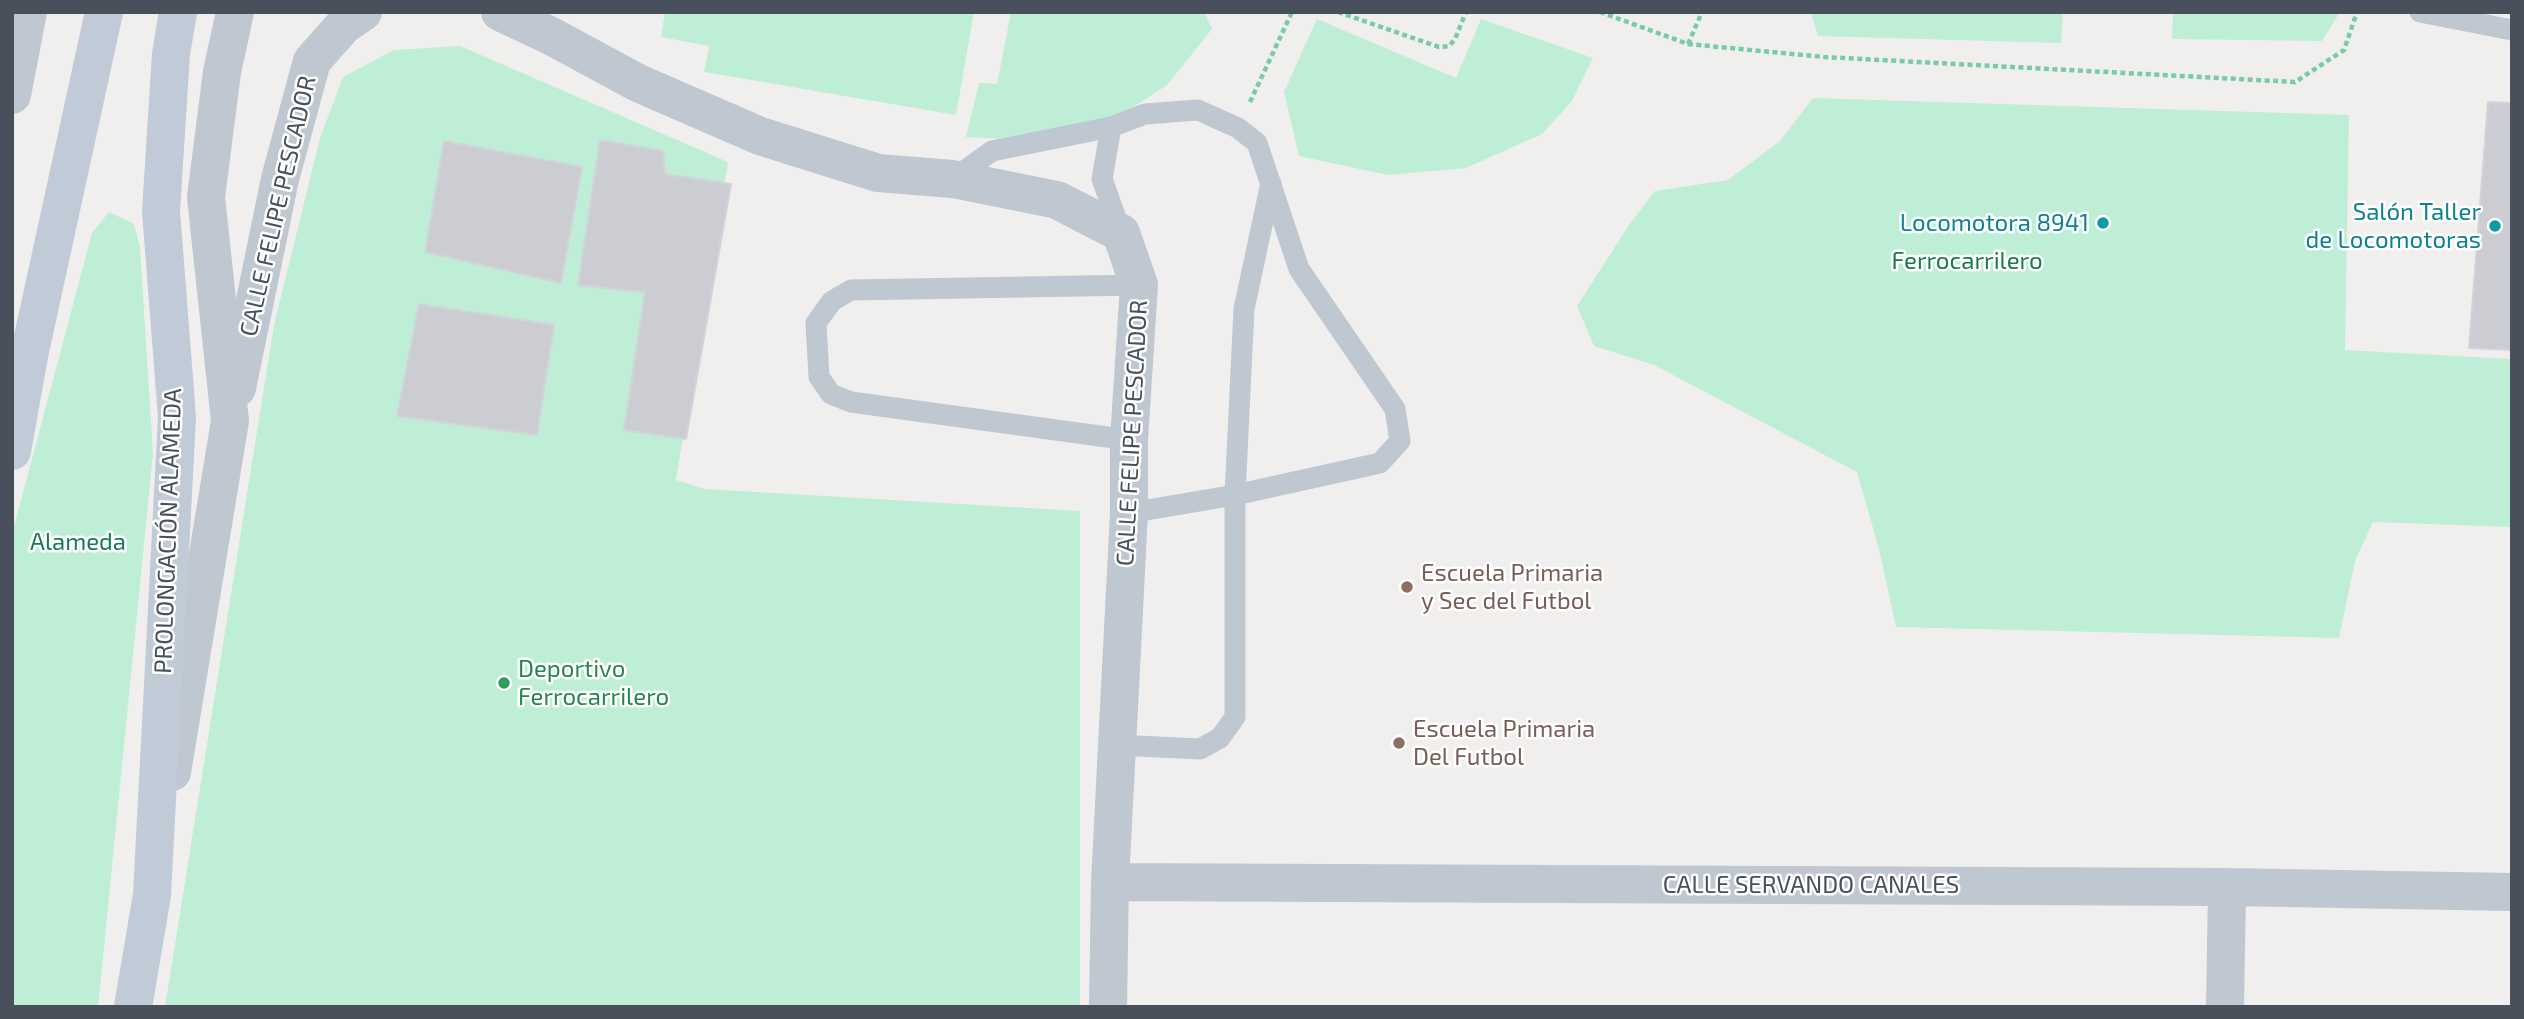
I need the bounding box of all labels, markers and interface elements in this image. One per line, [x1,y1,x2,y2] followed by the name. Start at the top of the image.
[234,73,322,339] street label: CALLE FELIPE PESCADOR
[2306,198,2481,254] place label: Salón Taller de Locomotoras
[1900,209,2089,237] place label: Locomotora 8941
[2095,215,2111,231] marker: Locomotora 8941
[2487,218,2503,234] marker: Salón Taller de Locomotoras
[1891,247,2043,275] park label: Ferrocarrilero
[1111,299,1153,567] street label: CALLE FELIPE PESCADOR
[149,388,187,674] street label: PROLONGACIÓN ALAMEDA
[30,528,126,556] park label: Alameda
[1421,559,1603,615] place label: Escuela Primaria y Sec del Futbol
[1399,579,1415,595] marker: Escuela Primaria y Sec del Futbol
[518,655,669,711] place label: Deportivo Ferrocarrilero
[496,675,512,691] marker: Deportivo Ferrocarrilero
[1413,715,1595,771] place label: Escuela Primaria Del Futbol
[1391,735,1407,751] marker: Escuela Primaria Del Futbol
[1663,871,1959,899] street label: CALLE SERVANDO CANALES

